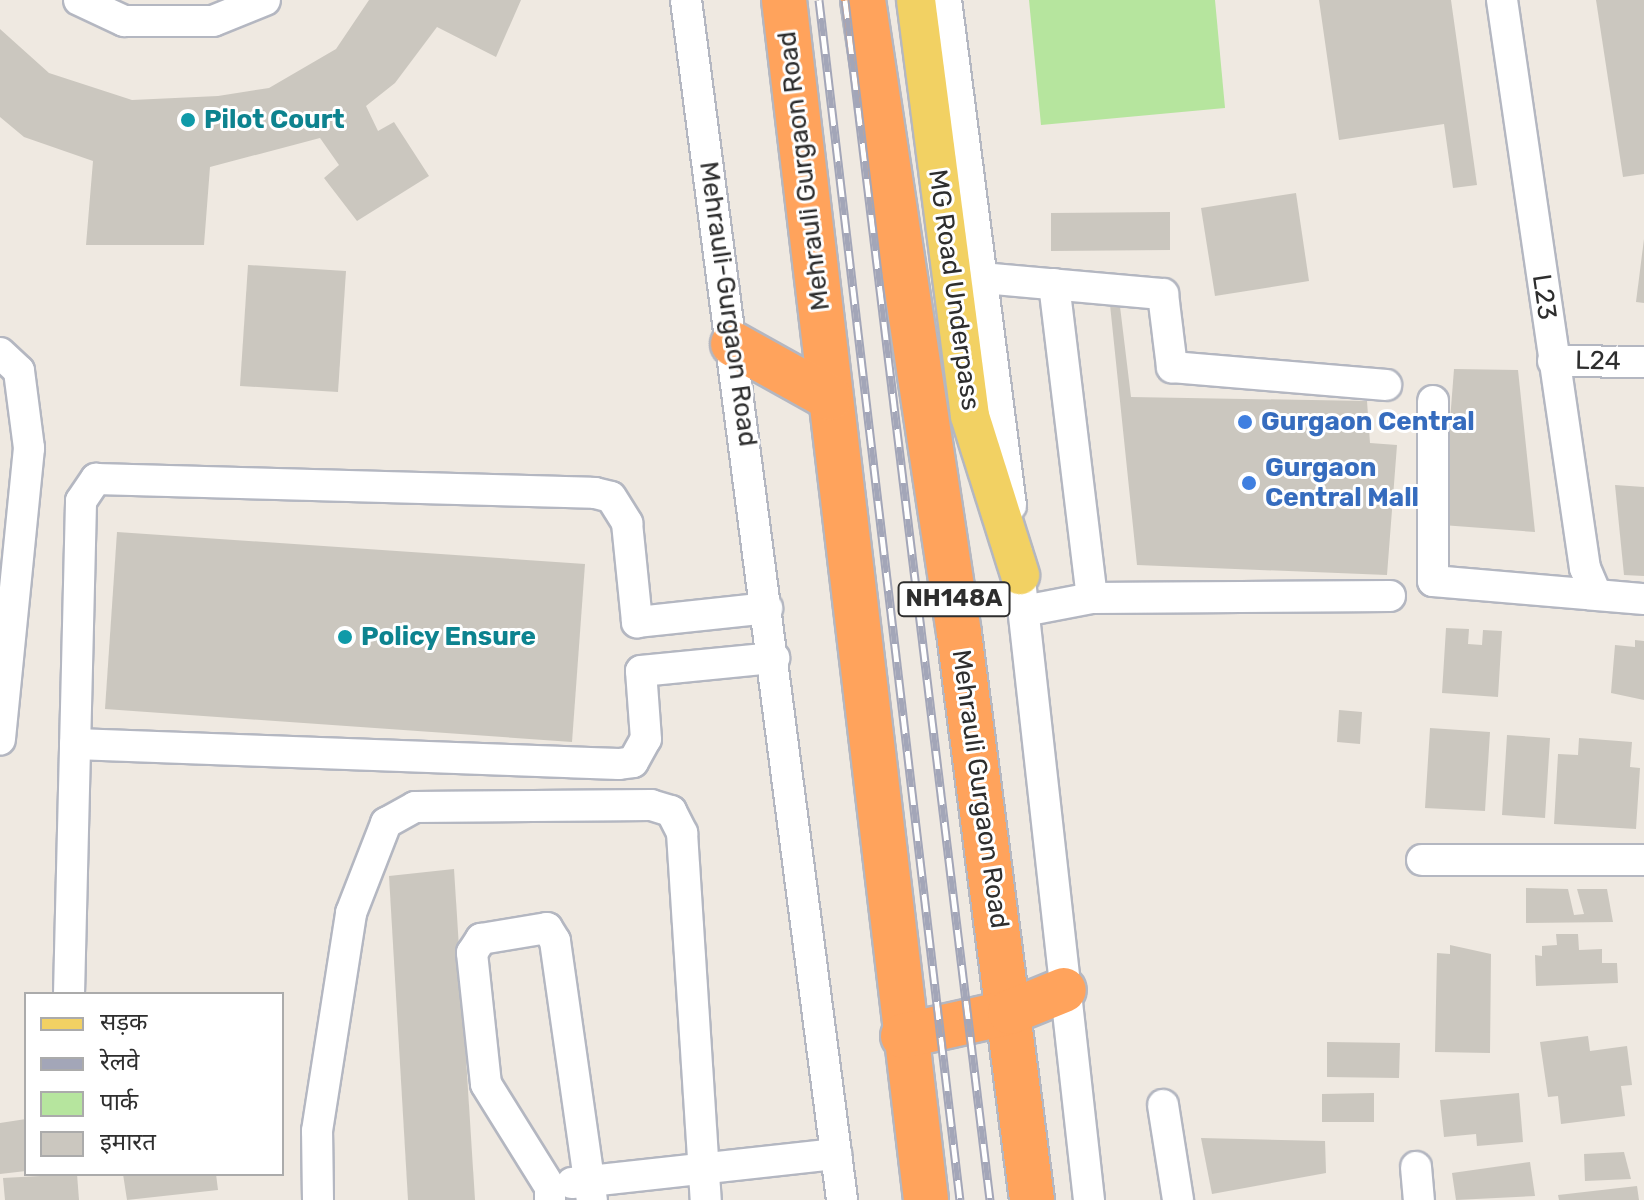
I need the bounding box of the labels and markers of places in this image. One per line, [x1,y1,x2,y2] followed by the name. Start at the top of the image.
[204,104,345,136] place label: Pilot Court
[179,111,197,129] marker: Pilot Court
[1261,406,1475,438] place label: Gurgaon Central
[1236,413,1254,431] marker: Gurgaon Central
[1265,452,1419,514] place label: Gurgaon Central Mall
[1240,474,1258,492] marker: Gurgaon Central Mall
[361,621,537,653] place label: Policy Ensure
[336,628,354,646] marker: Policy Ensure

